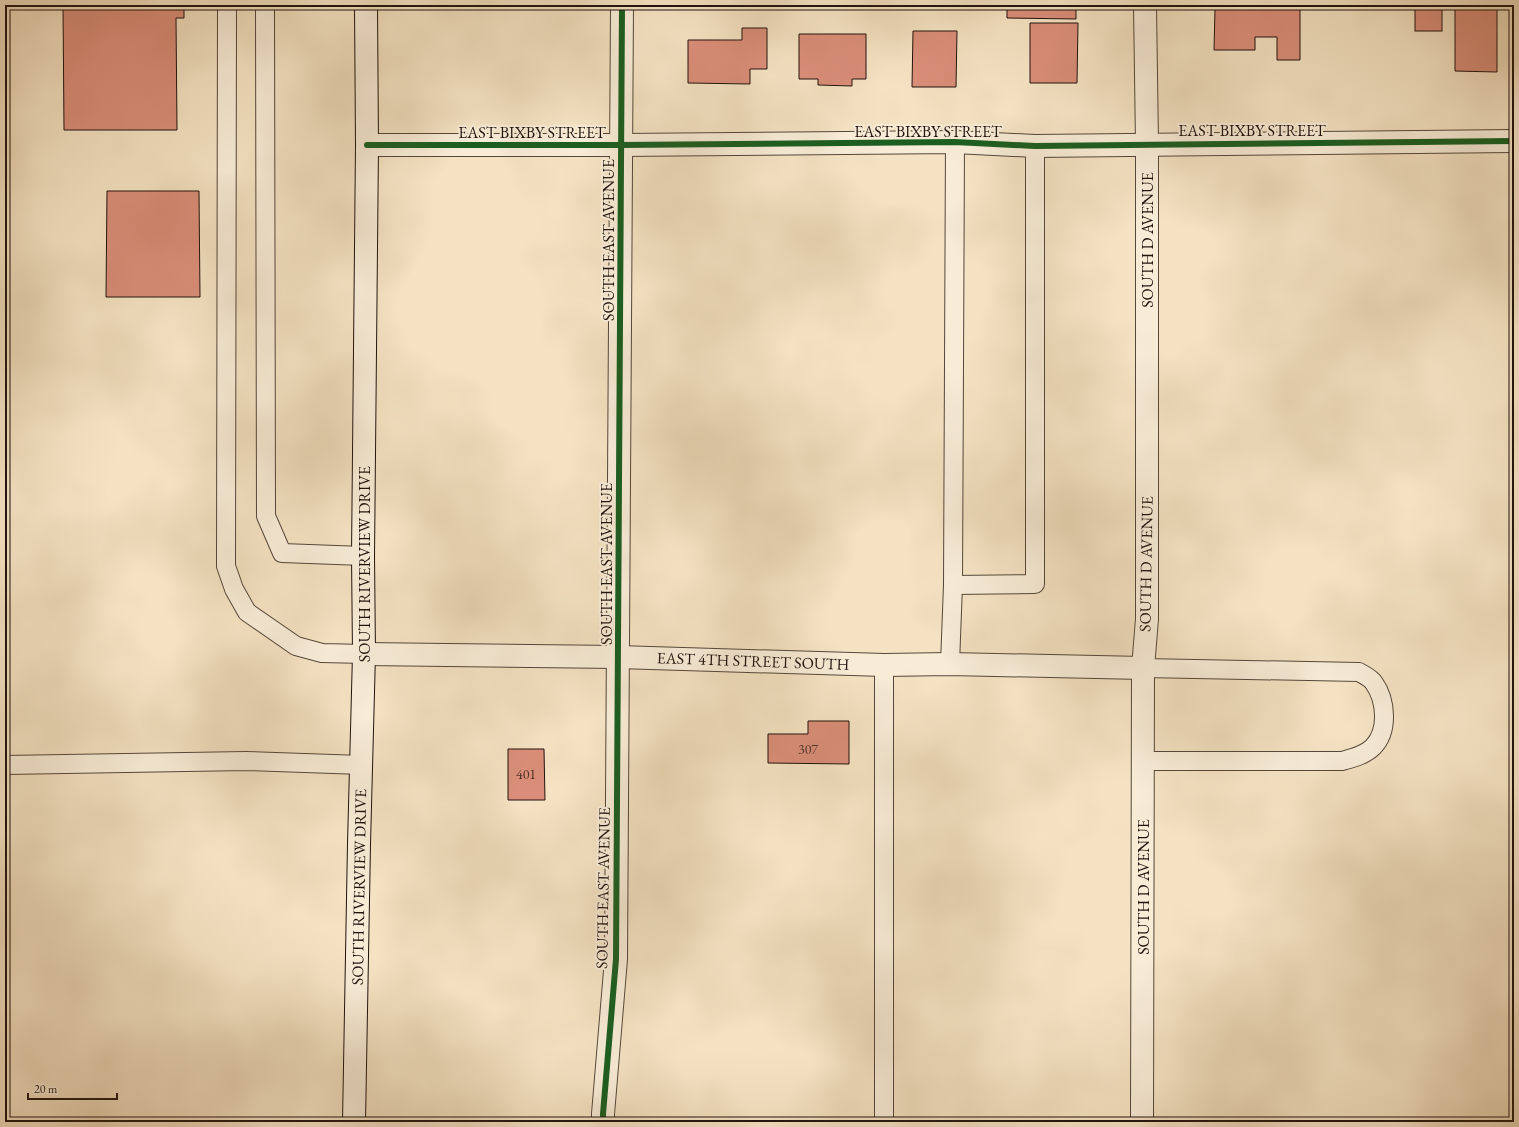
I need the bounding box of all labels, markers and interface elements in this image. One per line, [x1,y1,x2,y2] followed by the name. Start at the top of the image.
[1178,120,1326,141] street label: EAST BIXBY STREET
[854,121,1002,142] street label: EAST BIXBY STREET
[458,122,606,143] street label: EAST BIXBY STREET
[598,159,619,321] street label: SOUTH EAST AVENUE
[1137,172,1158,308] street label: SOUTH D AVENUE
[354,466,375,662] street label: SOUTH RIVERVIEW DRIVE
[596,483,617,645] street label: SOUTH EAST AVENUE
[1134,496,1158,632] street label: SOUTH D AVENUE
[656,647,850,675] street label: EAST 4TH STREET SOUTH
[798,740,818,758] house number: 307
[516,765,536,783] house number: 401
[347,789,371,985] street label: SOUTH RIVERVIEW DRIVE
[591,807,615,969] street label: SOUTH EAST AVENUE
[1133,819,1154,955] street label: SOUTH D AVENUE
[28,1075,117,1101] scale bar
[34,1081,58,1097] text: 20 m

